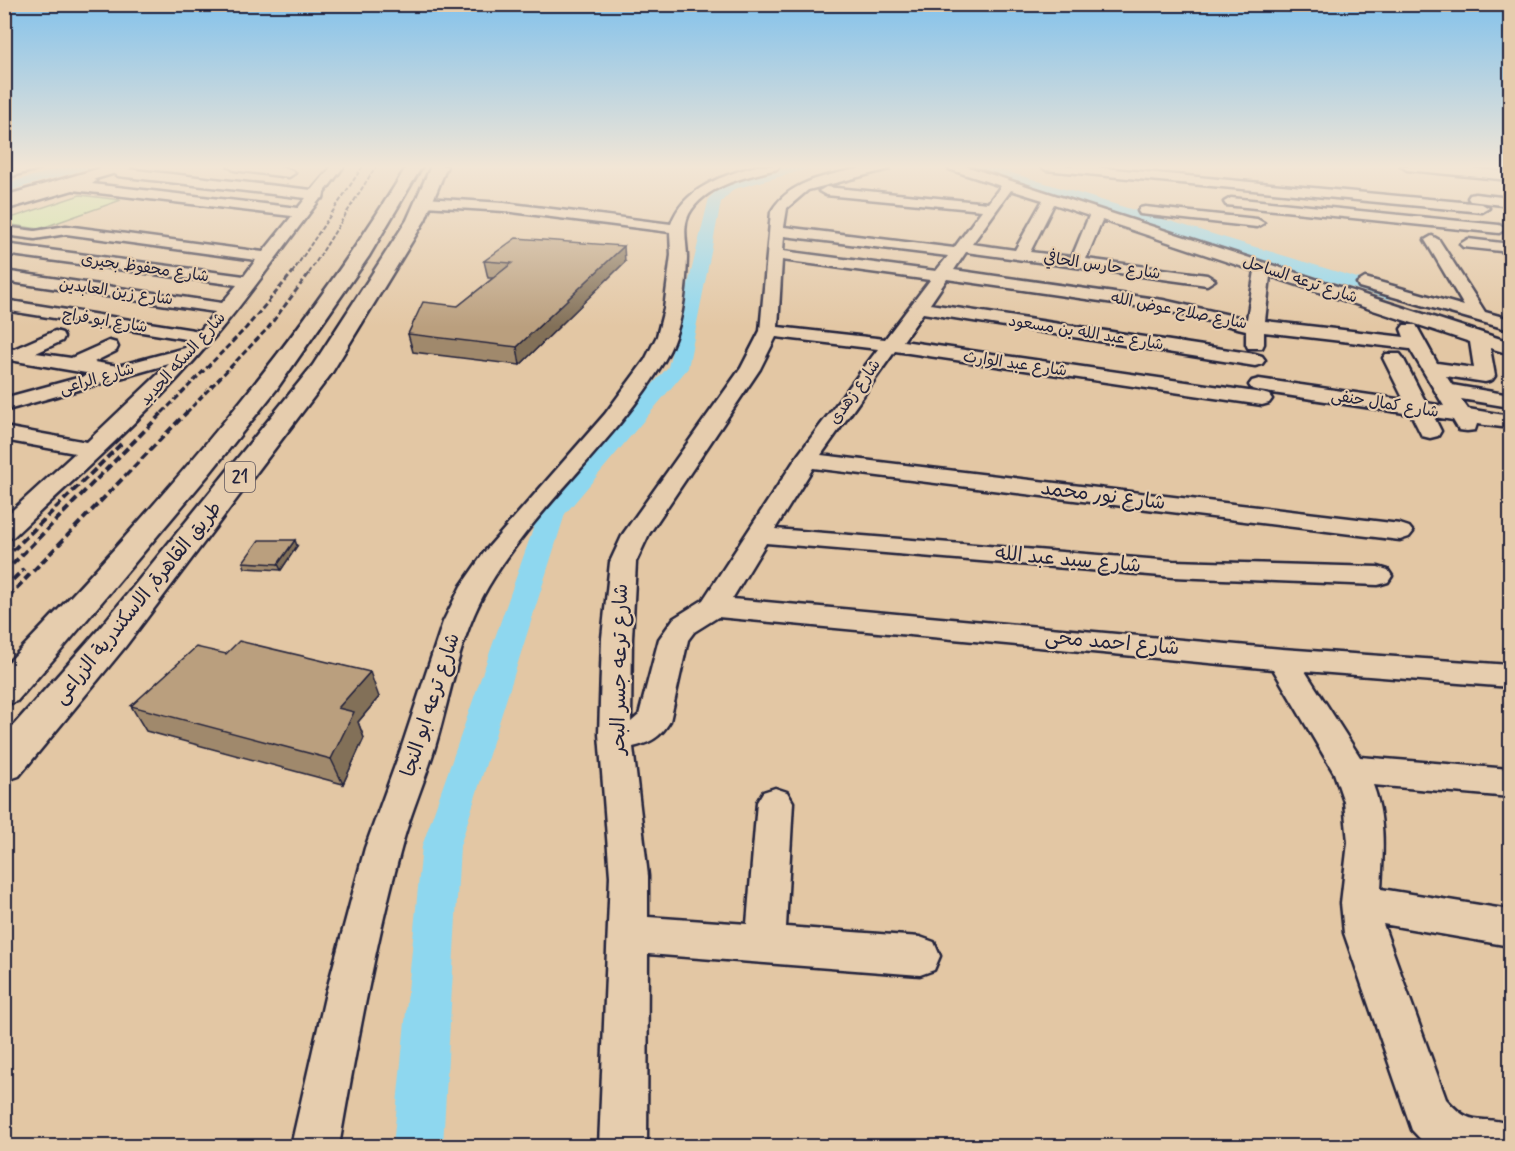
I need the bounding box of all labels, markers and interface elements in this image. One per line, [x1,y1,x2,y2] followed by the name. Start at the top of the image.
[1042,247,1162,285] street label: شارع حارس الحافي
[80,249,210,287] street label: شارع محفوظ بحيرى
[1240,252,1360,308] street label: شارع ترعه الساحل
[58,274,174,310] street label: شارع زين العابدين
[1109,287,1249,335] street label: شارع صلاح عوض الله
[61,304,149,338] street label: شارع ابو فراج
[135,308,231,410] street label: شارع السكه الحديد
[1007,310,1165,356] street label: شارع عبد الله بن مسعود
[962,346,1068,382] street label: شارع عبد الوارث
[824,355,886,429] street label: شارع زهدى
[57,358,137,400] street label: شارع الراعى
[1330,385,1440,423] street label: شارع كمال حنفى
[225,462,255,492] road number: 21
[1039,475,1167,517] street label: شارع نور محمد
[48,496,228,710] street label: طريق القاهرة, الاسكندرية الزراعى
[994,540,1142,580] street label: شارع سيد عبد الله
[605,583,635,757] street label: شارع ترعه جسر البحر
[1044,624,1180,662] street label: شارع احمد محى
[395,630,467,780] street label: شارع ترعه ابو النجا

